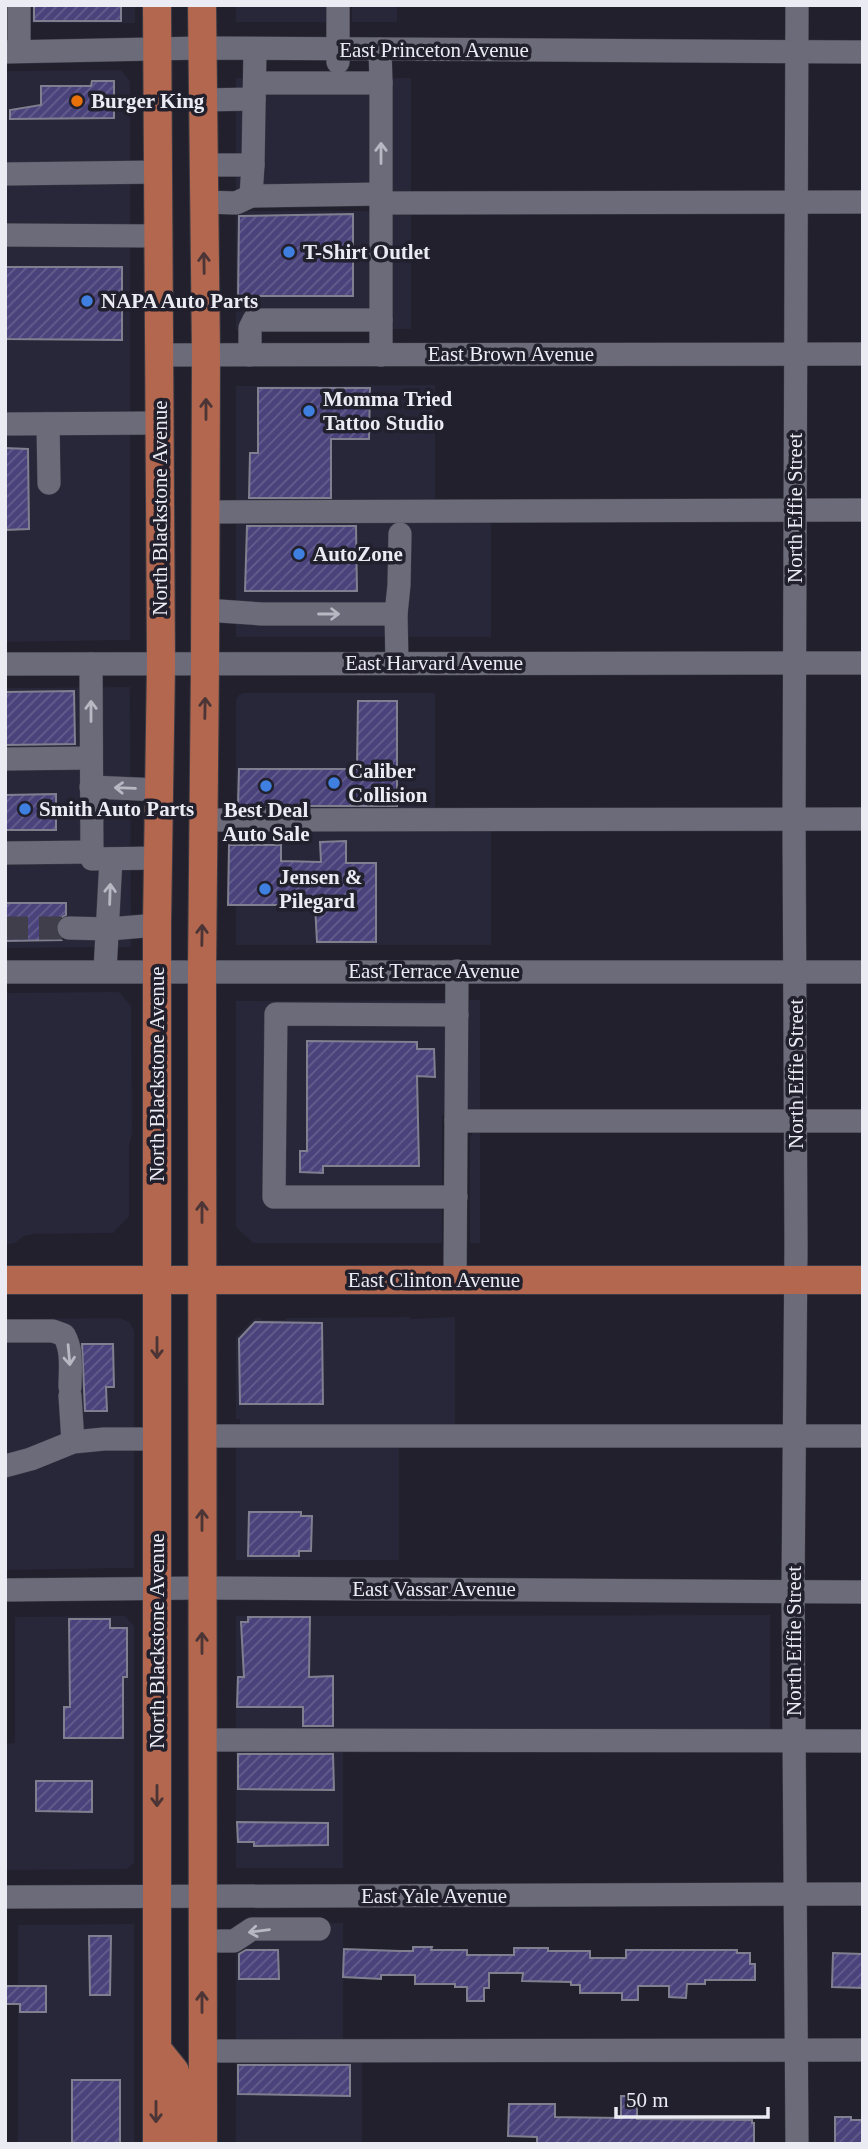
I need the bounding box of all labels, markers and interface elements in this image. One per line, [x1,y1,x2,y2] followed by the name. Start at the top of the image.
[339,38,529,62] street label: East Princeton Avenue
[91,89,205,113] place label: Burger King
[69,93,85,109] marker: Burger King
[374,142,388,165] one-way arrow
[303,240,430,264] place label: T-Shirt Outlet
[281,244,297,260] marker: T-Shirt Outlet
[198,251,211,274] one-way arrow
[101,289,258,313] place label: NAPA Auto Parts
[79,293,95,309] marker: NAPA Auto Parts
[428,342,594,366] street label: East Brown Avenue
[323,387,453,435] place label: Momma Tried Tattoo Studio
[199,398,213,421] one-way arrow
[148,400,172,616] street label: North Blackstone Avenue
[301,403,317,419] marker: Momma Tried Tattoo Studio
[783,433,807,583] street label: North Effie Street
[313,542,403,566] place label: AutoZone
[291,546,307,562] marker: AutoZone
[317,607,340,621] one-way arrow
[345,651,523,675] street label: East Harvard Avenue
[198,696,212,719] one-way arrow
[84,699,98,722] one-way arrow
[348,759,428,807] place label: Caliber Collision
[326,775,342,791] marker: Caliber Collision
[258,778,274,794] marker: Best Deal Auto Sale
[114,782,137,795] one-way arrow
[39,797,194,821] place label: Smith Auto Parts
[223,798,309,846] place label: Best Deal Auto Sale
[17,801,33,817] marker: Smith Auto Parts
[279,865,362,913] place label: Jensen & Pilegard
[257,881,273,897] marker: Jensen & Pilegard
[104,882,117,905] one-way arrow
[195,924,209,947] one-way arrow
[348,959,520,983] street label: East Terrace Avenue
[145,966,169,1182] street label: North Blackstone Avenue
[784,999,808,1149] street label: North Effie Street
[195,1200,209,1223] one-way arrow
[348,1268,520,1292] street label: East Clinton Avenue
[150,1336,164,1359] one-way arrow
[63,1343,76,1366] one-way arrow
[195,1509,209,1532] one-way arrow
[145,1533,169,1749] street label: North Blackstone Avenue
[782,1566,806,1716] street label: North Effie Street
[352,1577,516,1601] street label: East Vassar Avenue
[195,1632,208,1655] one-way arrow
[150,1784,163,1807] one-way arrow
[361,1884,507,1908] street label: East Yale Avenue
[249,1924,271,1937] one-way arrow
[195,1991,209,2014] one-way arrow
[616,2076,768,2120] scale bar
[626,2088,669,2112] text: 50 m
[150,2100,163,2123] one-way arrow

